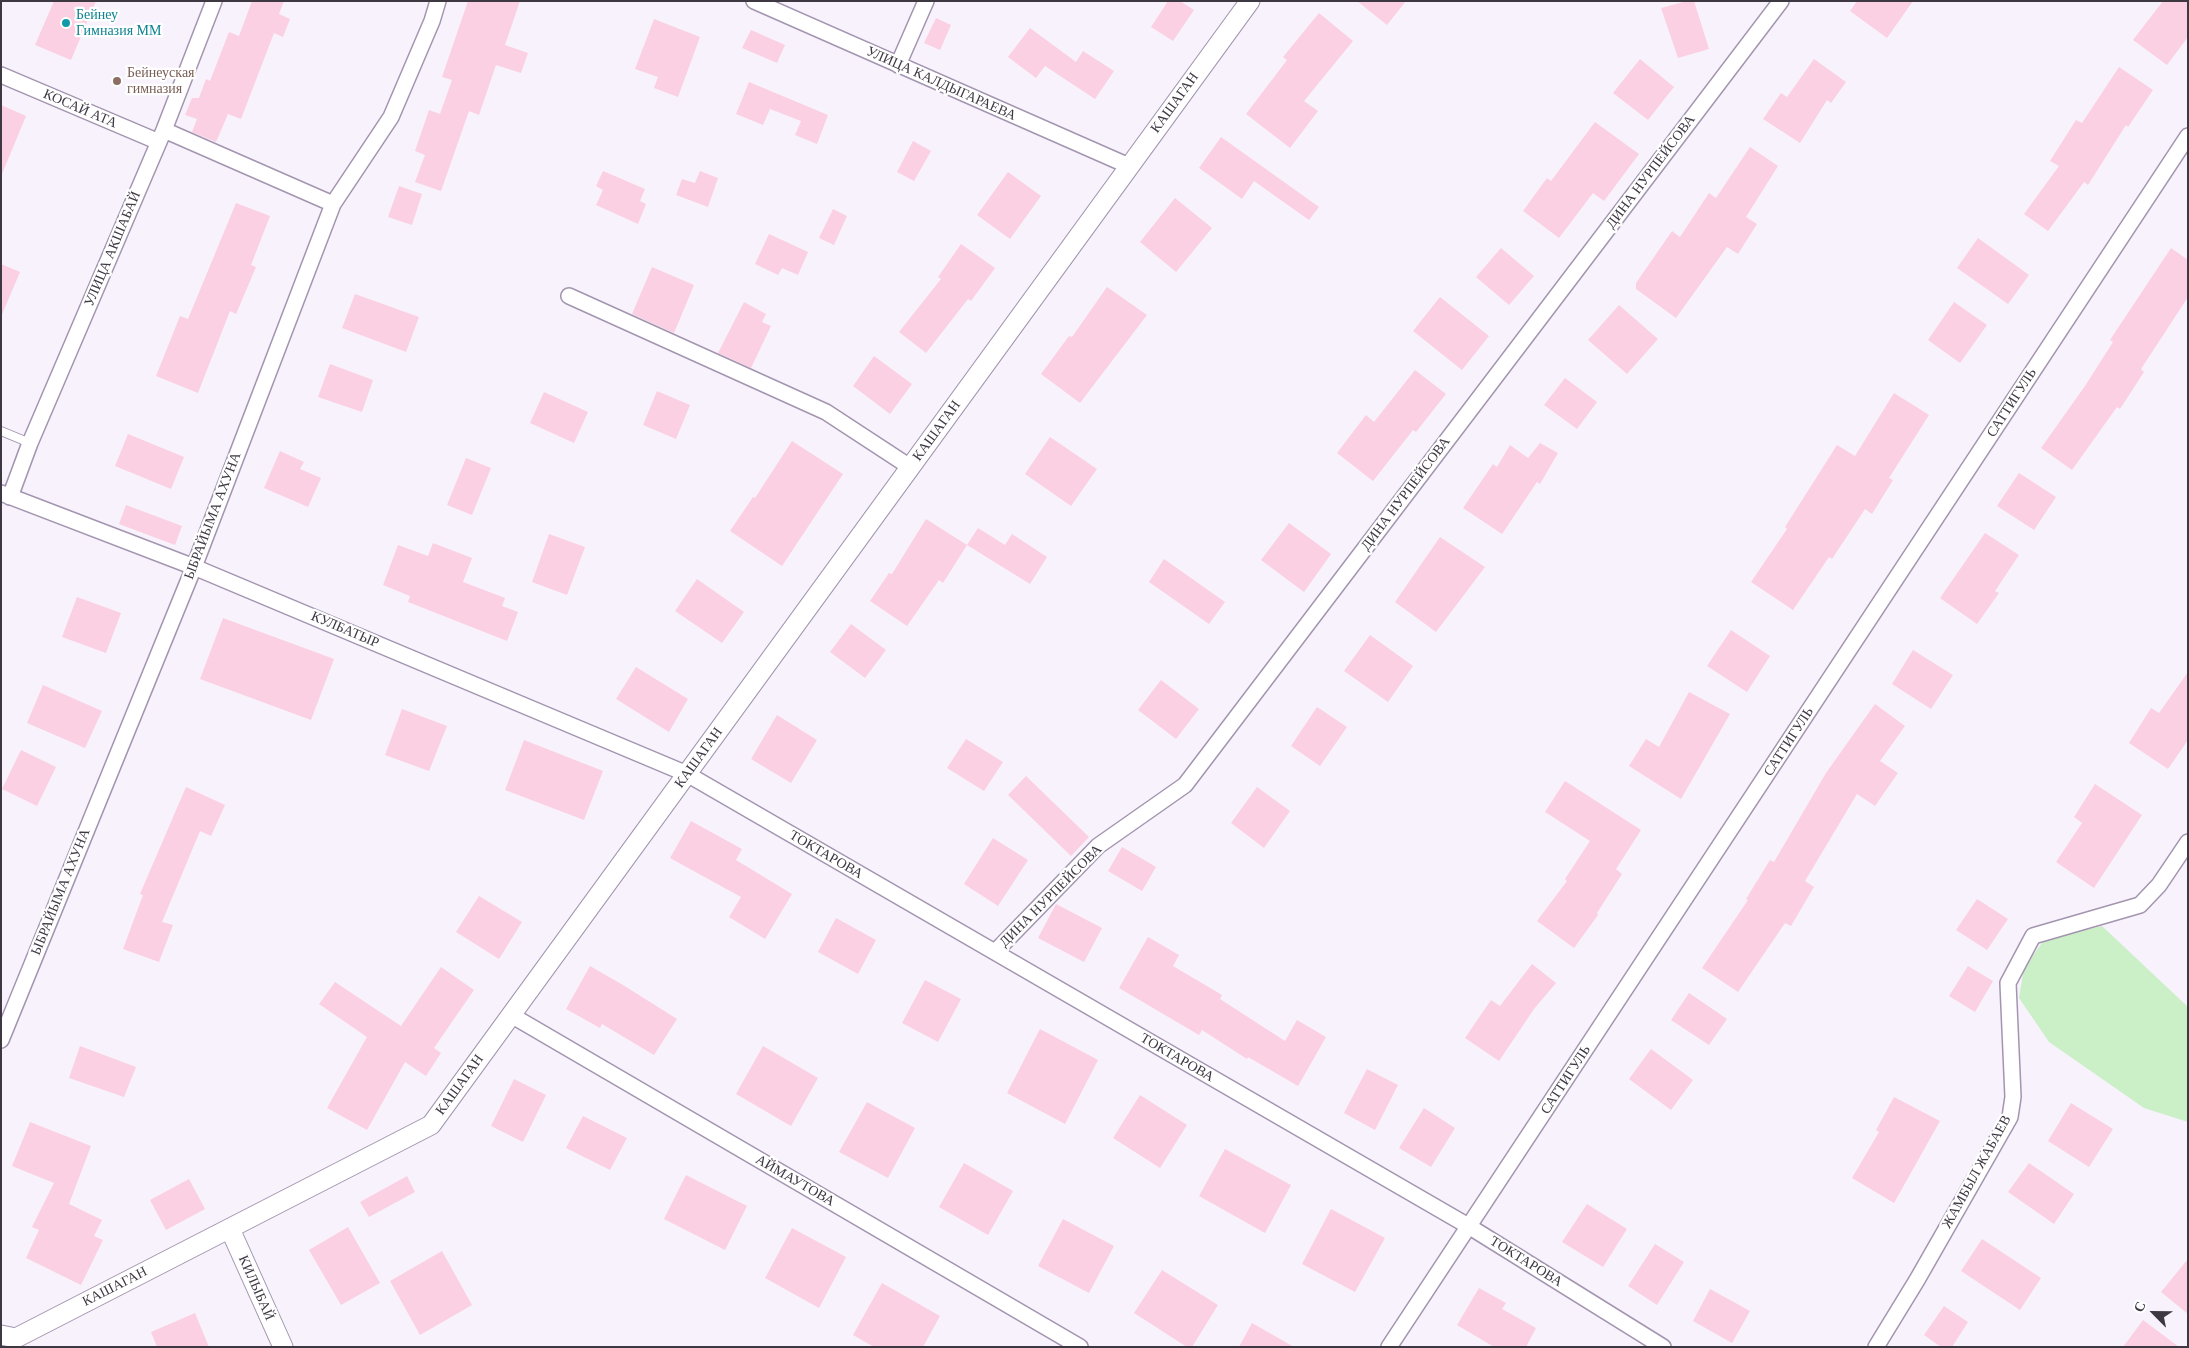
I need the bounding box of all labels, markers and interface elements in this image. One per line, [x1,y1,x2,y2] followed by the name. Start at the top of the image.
[76,7,161,40] place label: Бейнеу Гимназия ММ
[60,17,72,29] marker: Бейнеу Гимназия ММ
[863,43,1019,125] street label: УЛИЦА КАЛДЫГАРАЕВА
[127,65,195,98] place label: Бейнеуская гимназия
[1147,70,1203,136] street label: КАШАГАН
[111,75,123,87] marker: Бейнеуская гимназия
[41,86,119,132] street label: КОСАЙ АТА
[1603,112,1699,232] street label: ДИНА НУРПЕЙСОВА
[81,189,145,309] street label: УЛИЦА АКШАБАЙ
[1984,365,2040,441] street label: САТТИГУЛЬ
[909,398,965,464] street label: КАШАГАН
[1358,434,1454,554] street label: ДИНА НУРПЕЙСОВА
[181,450,245,582] street label: ЫБРАЙЫМА АХУНА
[309,608,381,652] street label: КУЛБАТЫР
[1761,704,1817,780] street label: САТТИГУЛЬ
[671,725,727,791] street label: КАШАГАН
[28,826,94,958] street label: ЫБРАЙЫМА АХУНА
[786,827,866,883] street label: ТОКТАРОВА
[996,841,1106,951] street label: ДИНА НУРПЕЙСОВА
[1137,1030,1217,1086] street label: ТОКТАРОВА
[1538,1042,1594,1118] street label: САТТИГУЛЬ
[432,1052,488,1118] street label: КАШАГАН
[1939,1112,2015,1232] street label: ЖАМБЫЛ ЖАБАЕВ
[752,1152,838,1210] street label: АЙМАУТОВА
[1487,1233,1565,1291] street label: ТОКТАРОВА
[234,1253,278,1323] street label: КИЛЫБАЙ
[80,1264,150,1310] street label: КАШАГАН
[2129,1288,2179,1338] north arrow
[2131,1299,2149,1315] text: С

